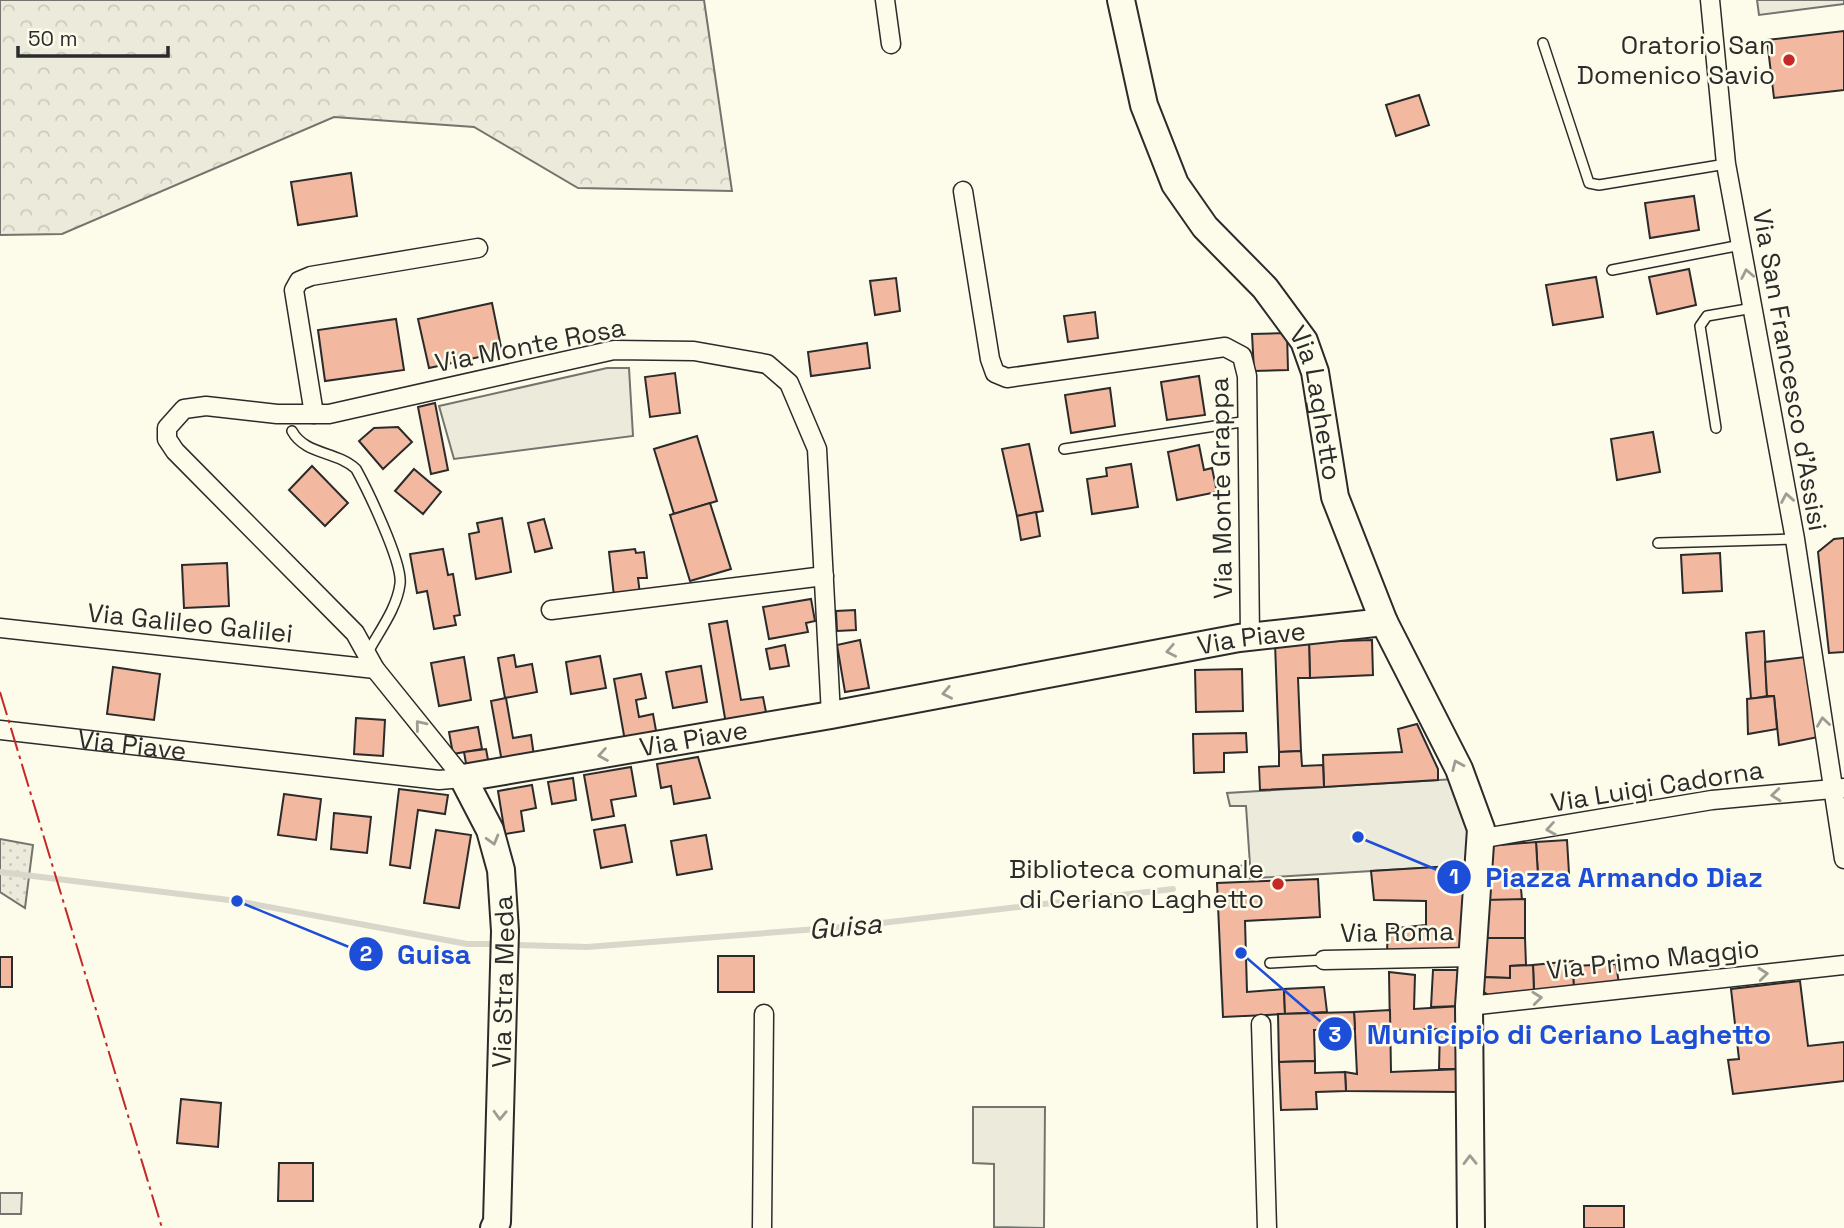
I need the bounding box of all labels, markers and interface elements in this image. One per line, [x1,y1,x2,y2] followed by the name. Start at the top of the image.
[18,14,168,58] scale bar
[28,25,78,52] text: 50 m
[1577,28,1775,92] place label: Oratorio San Domenico Savio
[1781,52,1797,68] marker: Oratorio San Domenico Savio
[1745,206,1835,534] street label: Via San Francesco d'Assisi
[1740,268,1755,280] one-way arrow
[432,310,628,380] street label: Via Monte Rosa
[1281,319,1349,483] street label: Via Laghetto
[1202,377,1240,599] street label: Via Monte Grappa
[1781,492,1796,504] one-way arrow
[86,595,294,651] street label: Via Galileo Galilei
[1194,614,1308,663] street label: Via Piave
[1165,643,1177,658] one-way arrow
[941,685,953,700] one-way arrow
[637,713,750,764] street label: Via Piave
[1816,716,1831,728] one-way arrow
[416,721,429,733] one-way arrow
[76,722,188,768] street label: Via Piave
[597,747,609,762] one-way arrow
[1548,752,1766,820] street label: Via Luigi Cadorna
[1451,760,1465,772] one-way arrow
[1770,787,1781,802] one-way arrow
[1545,821,1557,836] one-way arrow
[484,833,499,845] one-way arrow
[1009,852,1264,916] place label: Biblioteca comunale di Ceriano Laghetto
[1436,853,1777,902] callout: Piazza Armando Diaz
[1485,859,1763,895] text: Piazza Armando Diaz
[1449,863,1459,890] text: 1
[1270,876,1286,892] marker: Biblioteca comunale di Ceriano Laghetto
[484,894,522,1069] street label: Via Stra Meda
[807,905,884,947] water label: Guisa
[1340,914,1454,950] street label: Via Roma
[348,930,485,979] callout: Guisa
[1545,931,1761,987] street label: Via Primo Maggio
[397,936,471,972] text: Guisa
[360,940,372,967] text: 2
[1757,966,1768,981] one-way arrow
[1531,991,1542,1006] one-way arrow
[1318,1010,1785,1059] callout: Municipio di Ceriano Laghetto
[1367,1016,1771,1052] text: Municipio di Ceriano Laghetto
[1329,1021,1341,1048] text: 3
[492,1110,508,1121] one-way arrow
[1462,1154,1478,1165] one-way arrow

